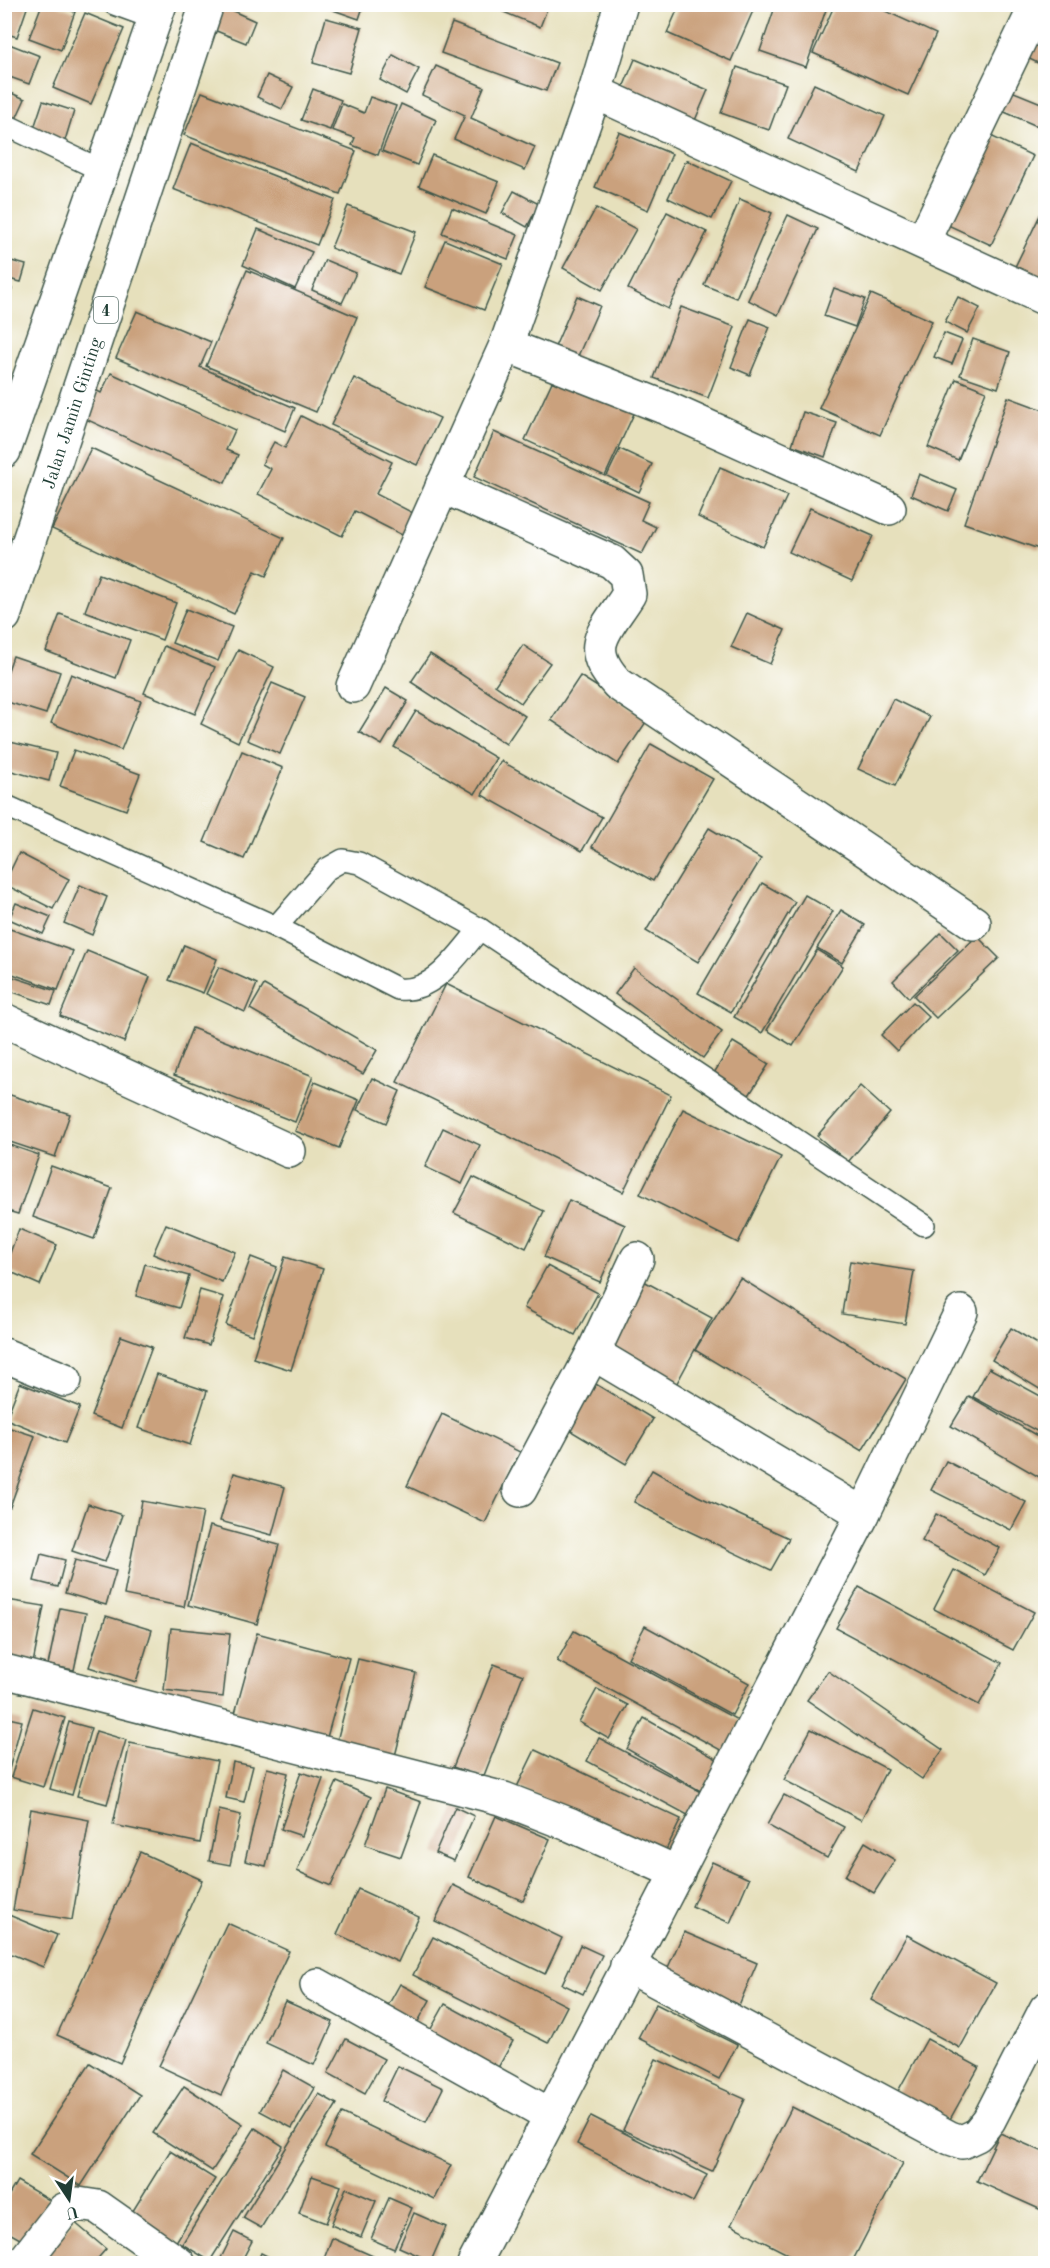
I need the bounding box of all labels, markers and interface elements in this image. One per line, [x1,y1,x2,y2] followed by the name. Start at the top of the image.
[94,297,118,323] road number: 4
[40,335,106,491] street label: Jalan Jamin Ginting
[39,2169,99,2229] north arrow
[64,2202,80,2221] text: U

